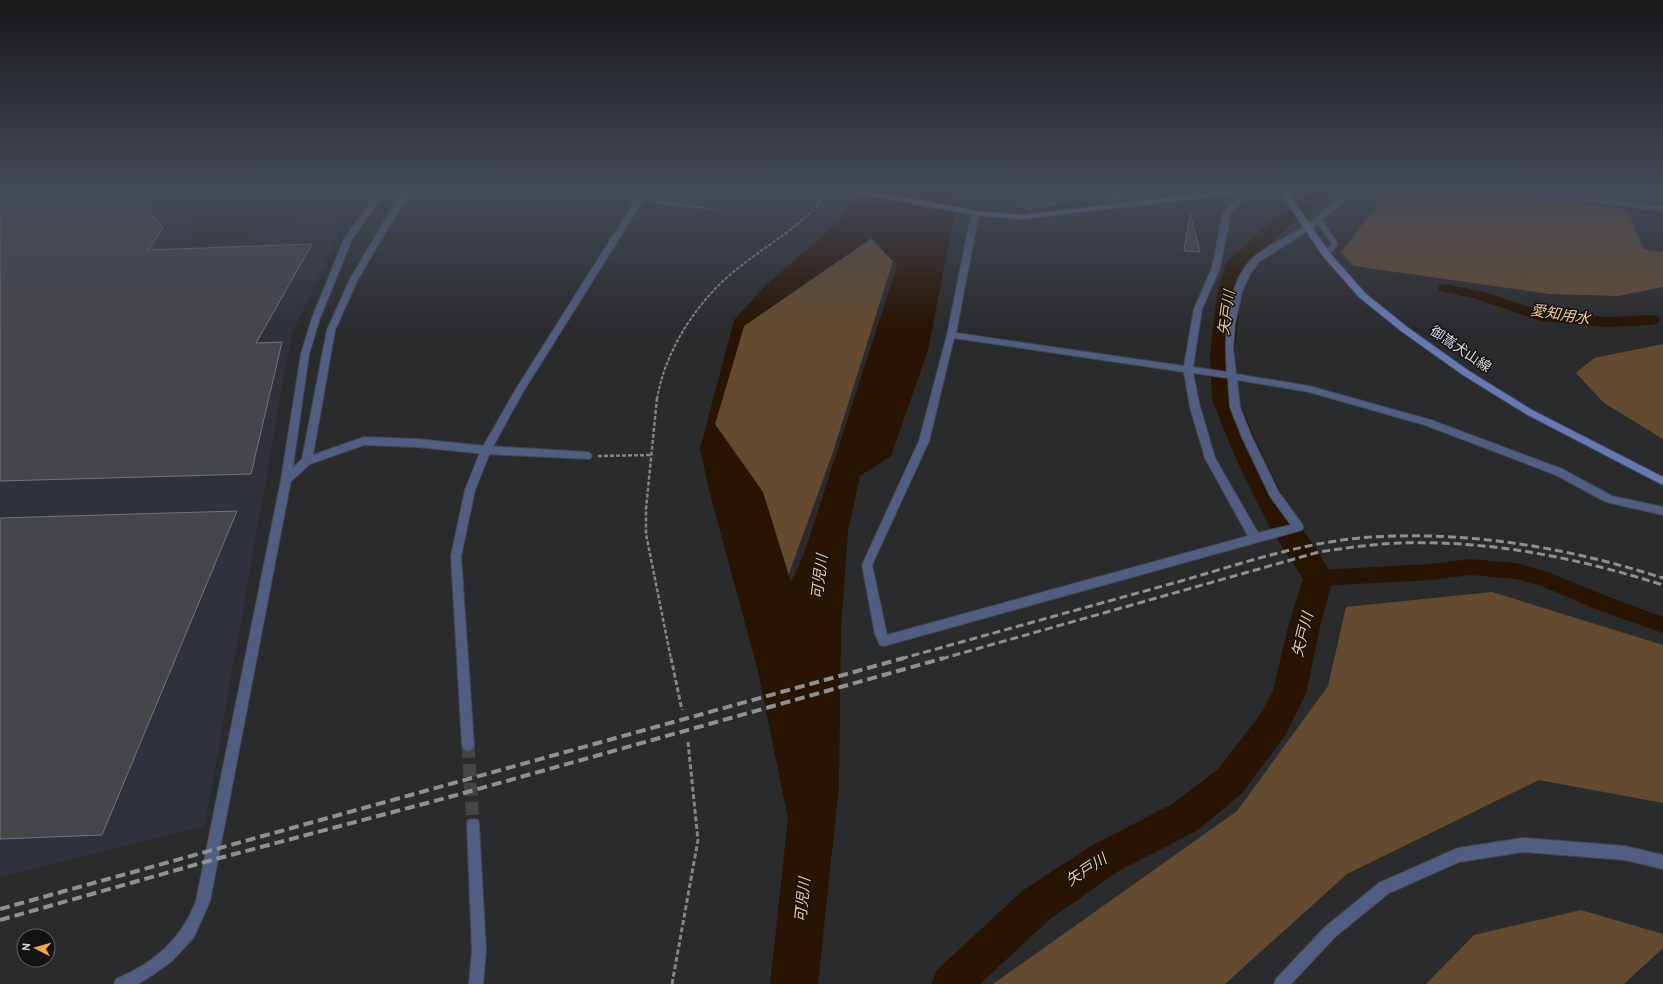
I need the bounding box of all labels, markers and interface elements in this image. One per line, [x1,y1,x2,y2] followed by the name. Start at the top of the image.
[1215,287,1241,337] water label: 矢戸川
[1529,302,1593,330] water label: 愛知用水
[1426,323,1494,377] street label: 御嵩犬山線
[809,552,833,600] water label: 可児川
[1289,609,1319,659] water label: 矢戸川
[1063,850,1113,891] water label: 矢戸川
[792,875,816,923] water label: 可児川
[16,928,56,968] north arrow
[20,942,34,952] text: N

